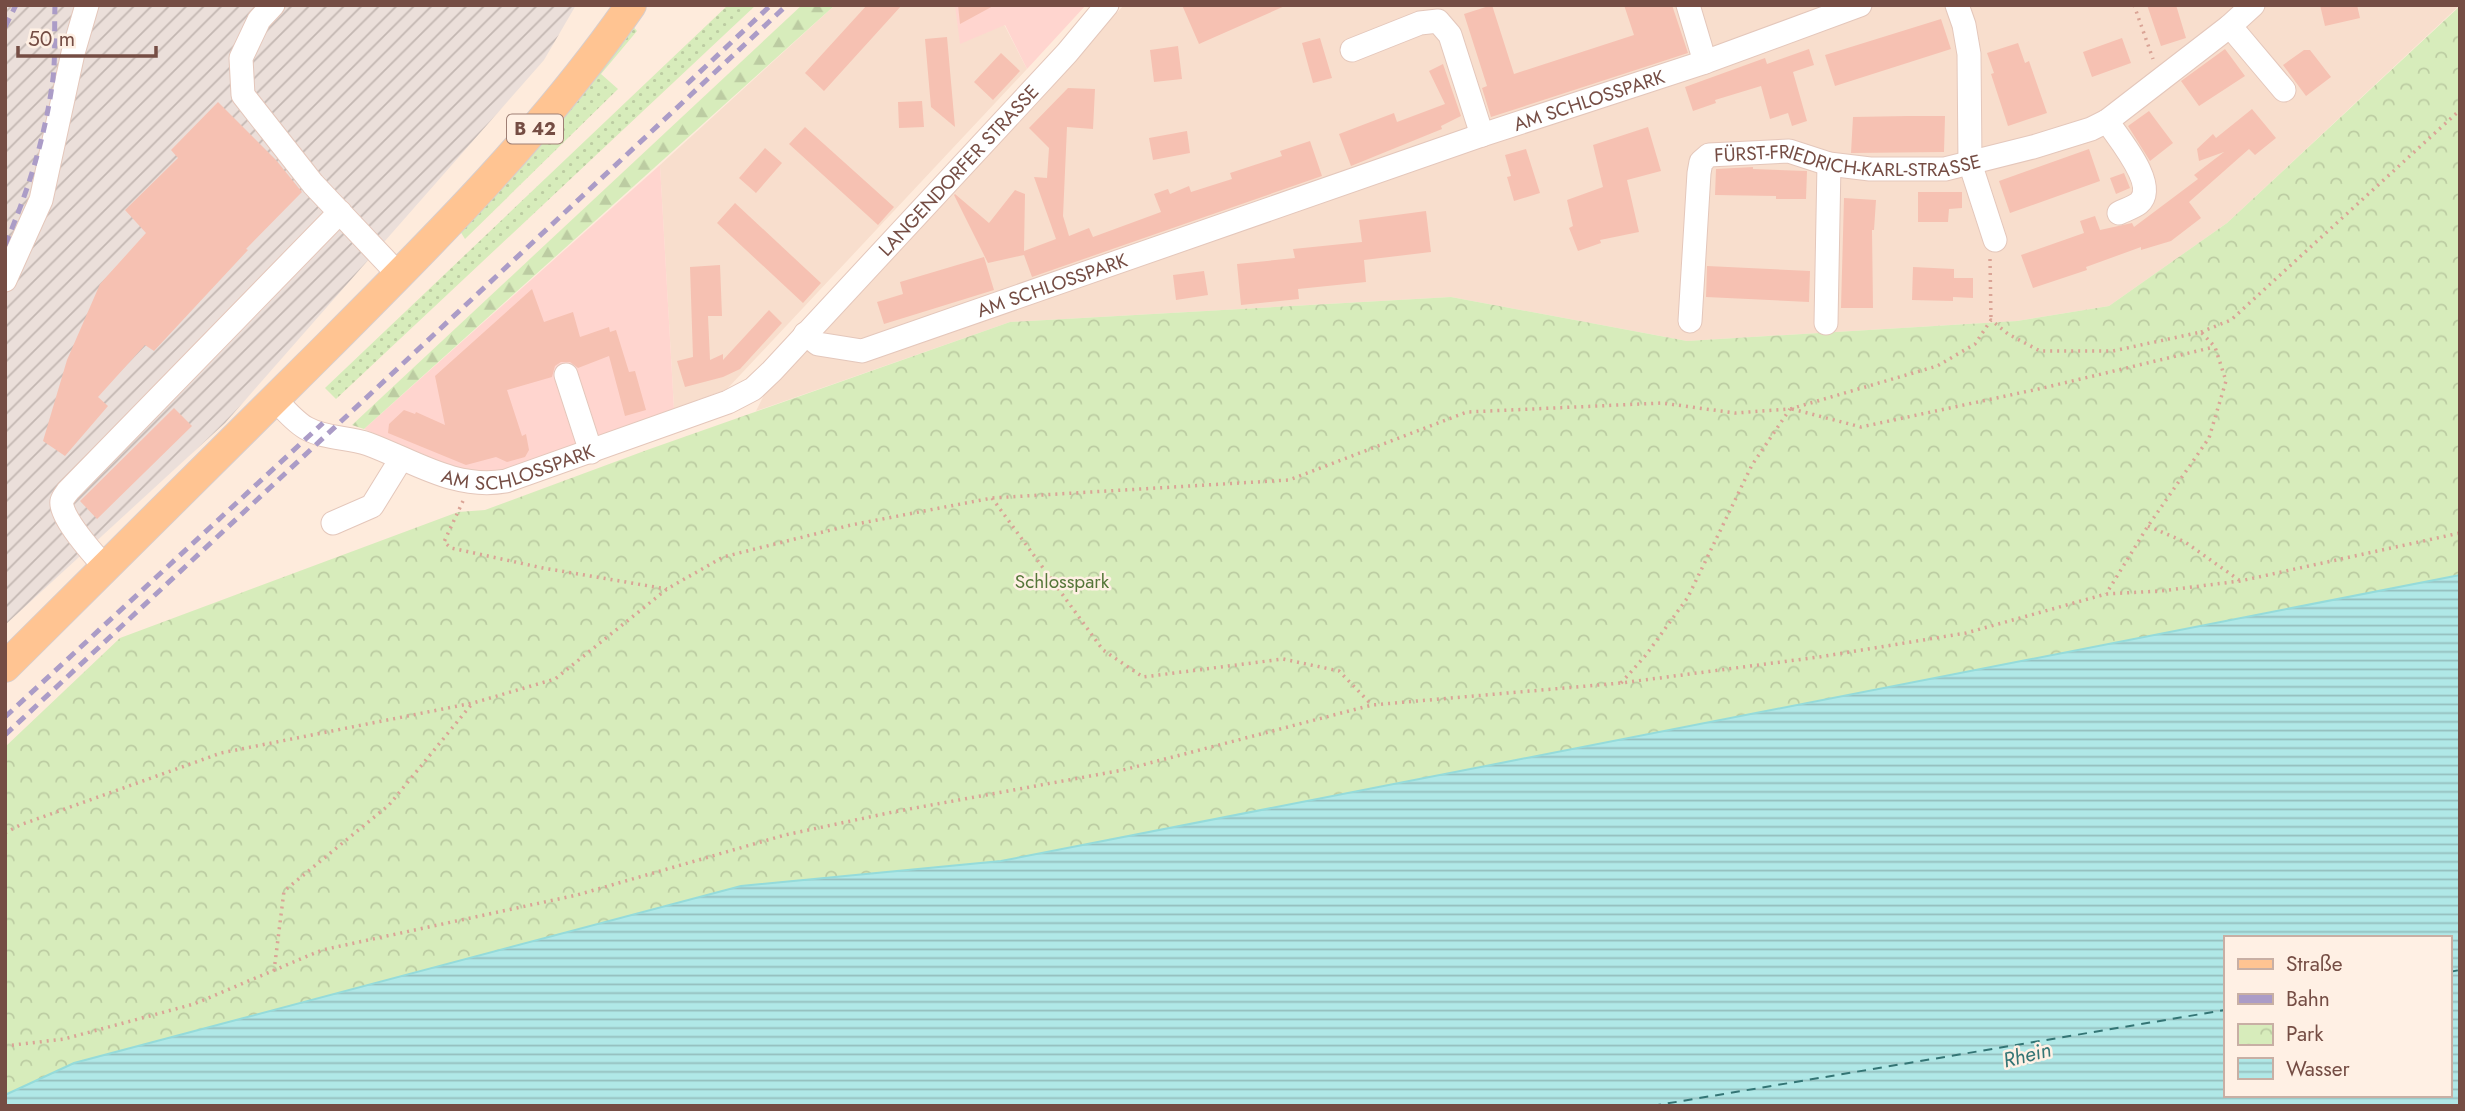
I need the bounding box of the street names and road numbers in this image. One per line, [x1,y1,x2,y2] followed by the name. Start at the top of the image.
[1510,63,1668,137] street label: AM SCHLOSSPARK
[872,78,1045,262] street label: LANGENDORFER STRASSE
[507,114,563,144] road number: B 42
[1713,137,1983,183] street label: FÜRST-FRIEDRICH-KARL-STRASSE
[973,246,1131,324] street label: AM SCHLOSSPARK
[438,437,598,496] street label: AM SCHLOSSPARK

